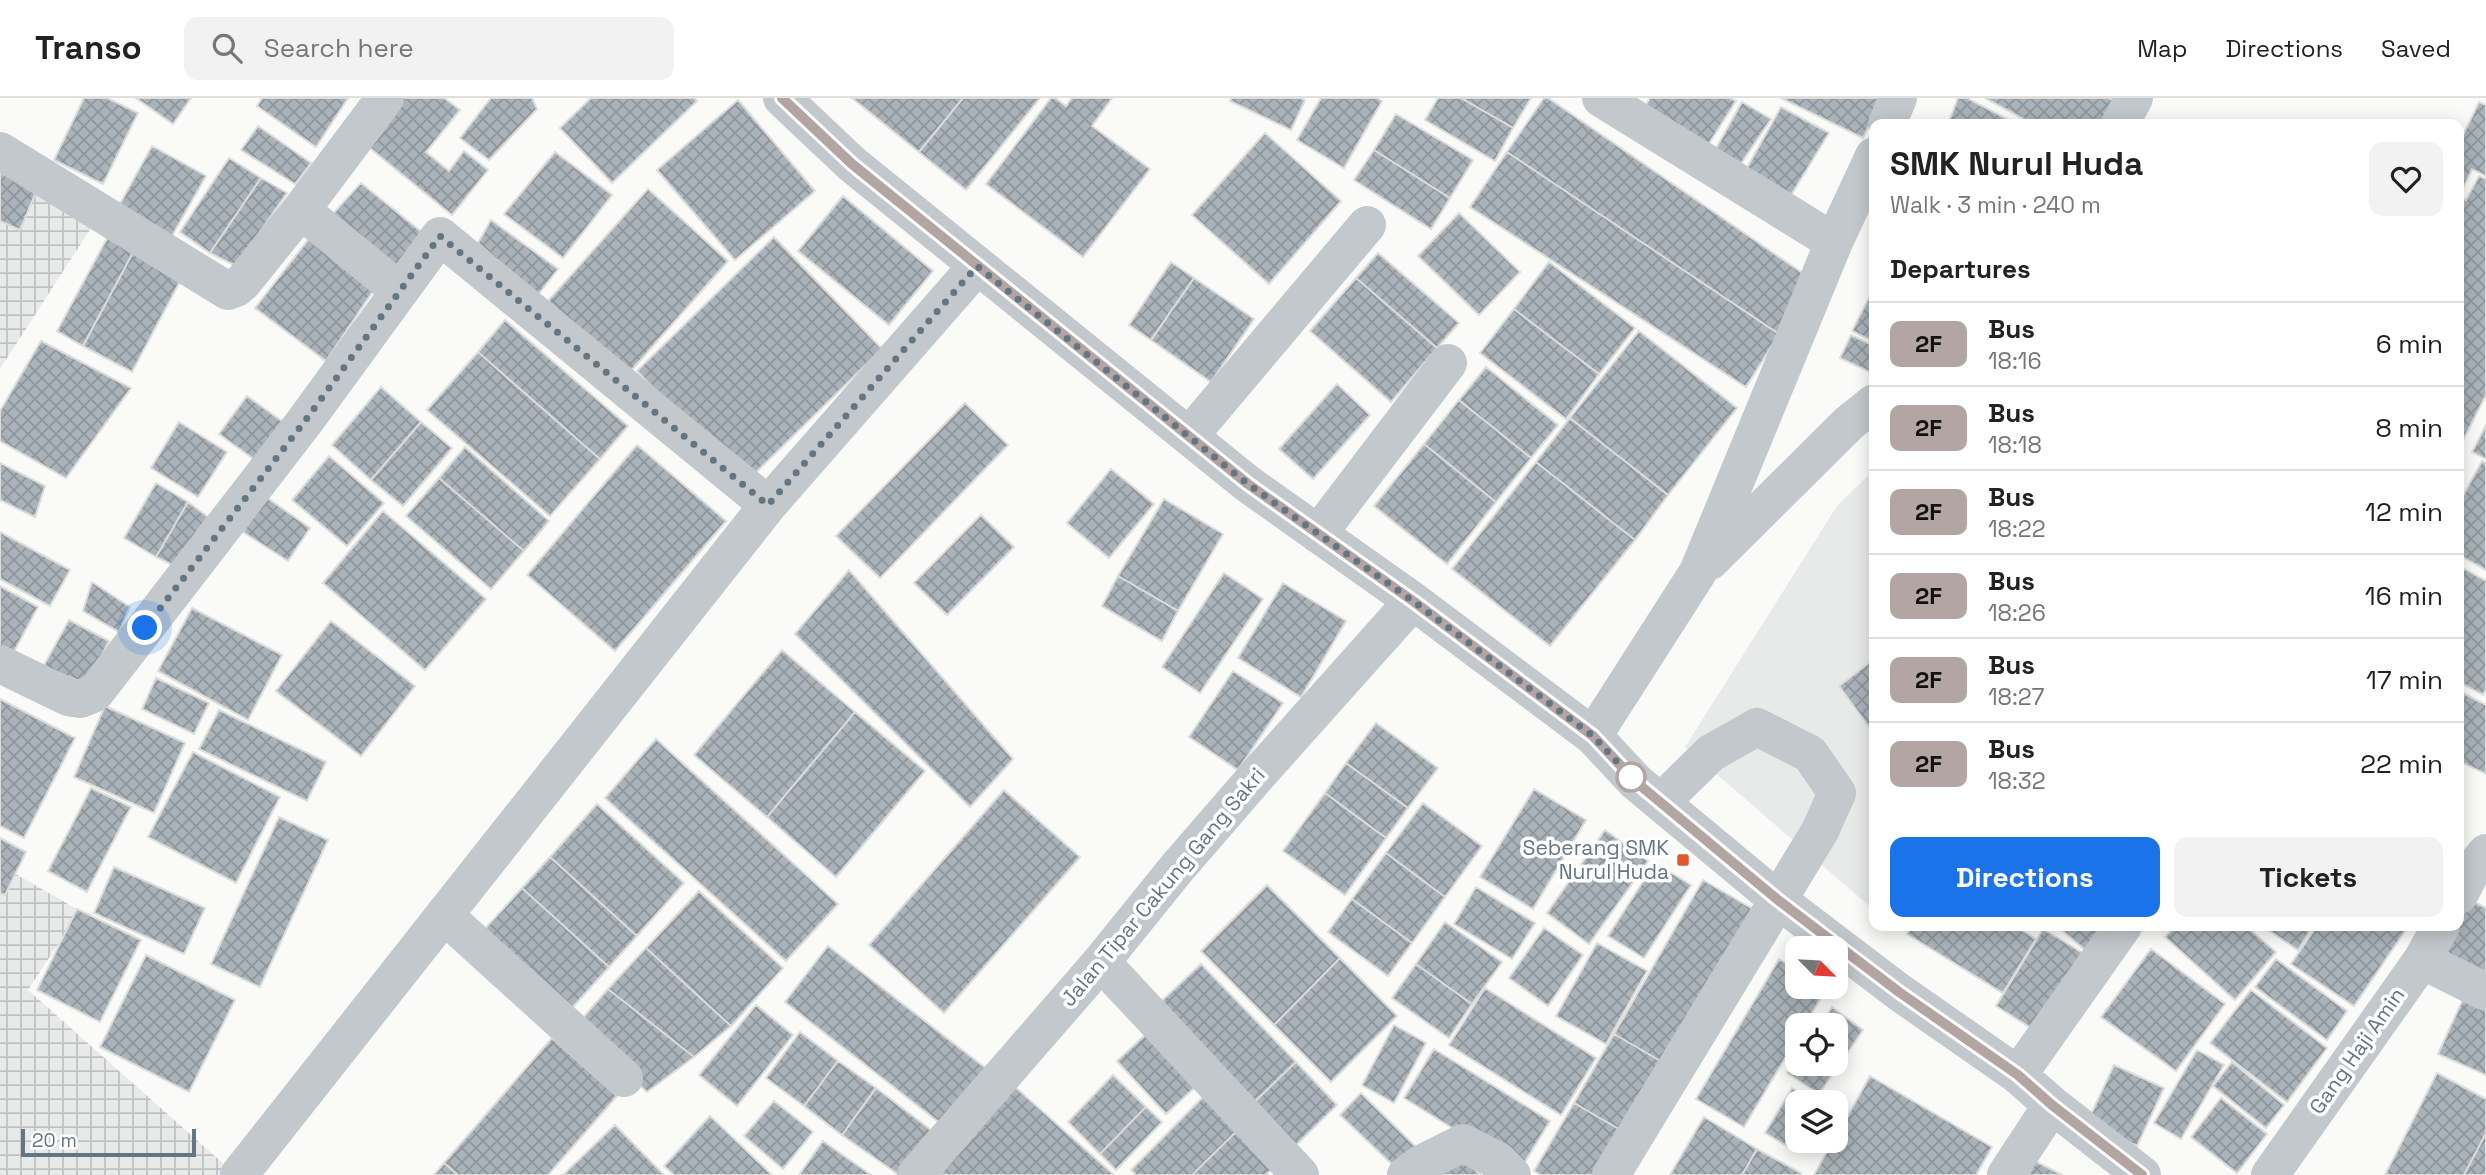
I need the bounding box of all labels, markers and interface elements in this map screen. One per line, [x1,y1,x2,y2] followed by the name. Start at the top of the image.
[184,17,674,80] search box
[35,27,142,69] text: Transo
[208,29,246,67] icon: search
[264,31,414,65] text: Search here
[2137,33,2187,64] text: Map
[2225,33,2343,64] text: Directions
[2381,33,2451,64] text: Saved
[2369,142,2443,216] button: heart
[1890,143,2143,185] text: SMK Nurul Huda
[1890,190,2101,220] text: Walk · 3 min · 240 m
[1890,252,2031,286] text: Departures
[1988,312,2035,346] text: Bus
[2376,327,2443,361] text: 6 min
[1915,328,1942,359] text: 2F
[1988,346,2041,376] text: 18:16
[1988,396,2035,430] text: Bus
[2375,411,2443,445] text: 8 min
[1915,412,1942,443] text: 2F
[1988,430,2042,460] text: 18:18
[1988,480,2035,514] text: Bus
[2365,495,2443,529] text: 12 min
[1915,496,1942,527] text: 2F
[1988,514,2046,544] text: 18:22
[1988,564,2035,598] text: Bus
[2365,579,2443,613] text: 16 min
[1915,580,1942,611] text: 2F
[1988,598,2046,628] text: 18:26
[127,610,162,645] your location
[1988,648,2035,682] text: Bus
[2366,663,2443,697] text: 17 min
[1915,664,1942,695] text: 2F
[1988,682,2044,712] text: 18:27
[1988,732,2035,766] text: Bus
[2360,747,2443,781] text: 22 min
[1915,748,1942,779] text: 2F
[1055,762,1271,1012] street label: Jalan Tipar Cakung Gang Sakri
[1616,762,1646,792] unlabelled marker
[1988,766,2046,796] text: 18:32
[1523,834,1669,885] place label: Seberang SMK Nurul Huda
[1890,837,2160,917] button: Directions
[2174,837,2443,917] button: Tickets
[1675,852,1691,868] marker: Seberang SMK Nurul Huda
[1785,936,1848,999] north arrow
[1785,936,1848,1153] map controls
[2303,982,2410,1119] street label: Gang Haji Amin
[1785,1013,1848,1076] button: locate
[1785,1090,1848,1153] button: layers
[21,1126,196,1158] scale bar
[32,1128,77,1153] text: 20 m

